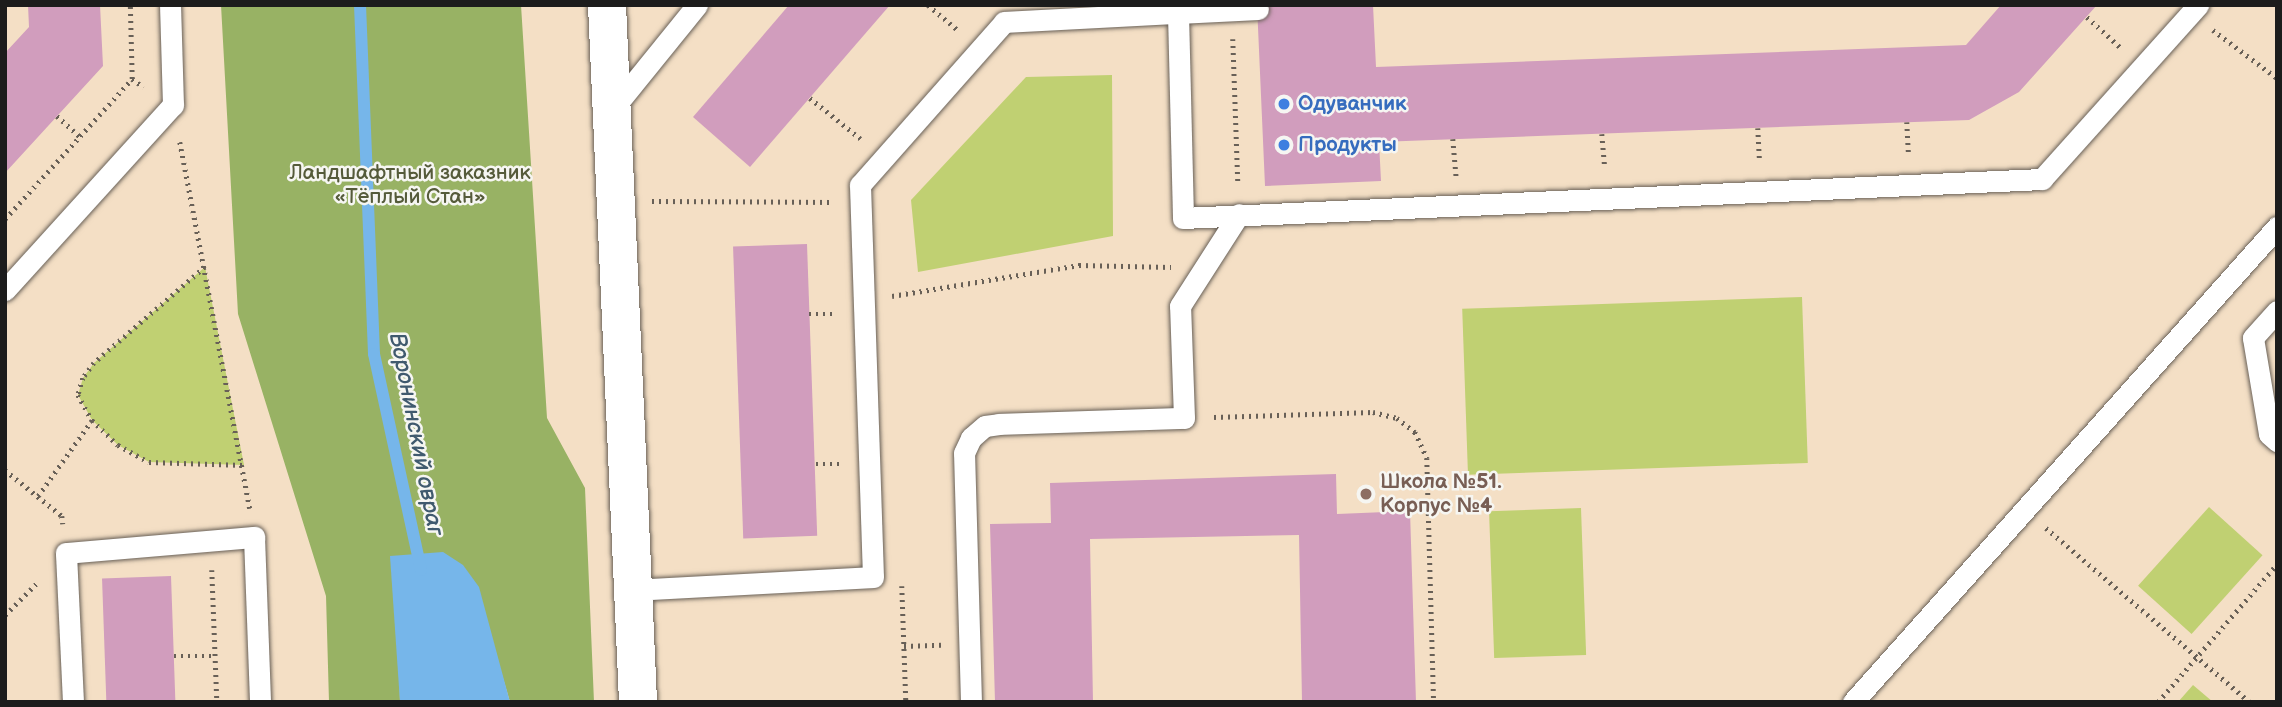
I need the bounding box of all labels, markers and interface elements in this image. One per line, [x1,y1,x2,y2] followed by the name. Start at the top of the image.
[1298,91,1406,117] place label: Одуванчик
[1276,96,1292,112] marker: Одуванчик
[1298,132,1397,158] place label: Продукты
[1276,137,1292,153] marker: Продукты
[289,160,531,210] park label: Ландшафтный заказник «Тёплый Стан»
[383,330,449,538] water label: Воронинский овраг
[1380,469,1502,519] place label: Школа №51. Корпус №4
[1358,486,1374,502] marker: Школа №51. Корпус №4

